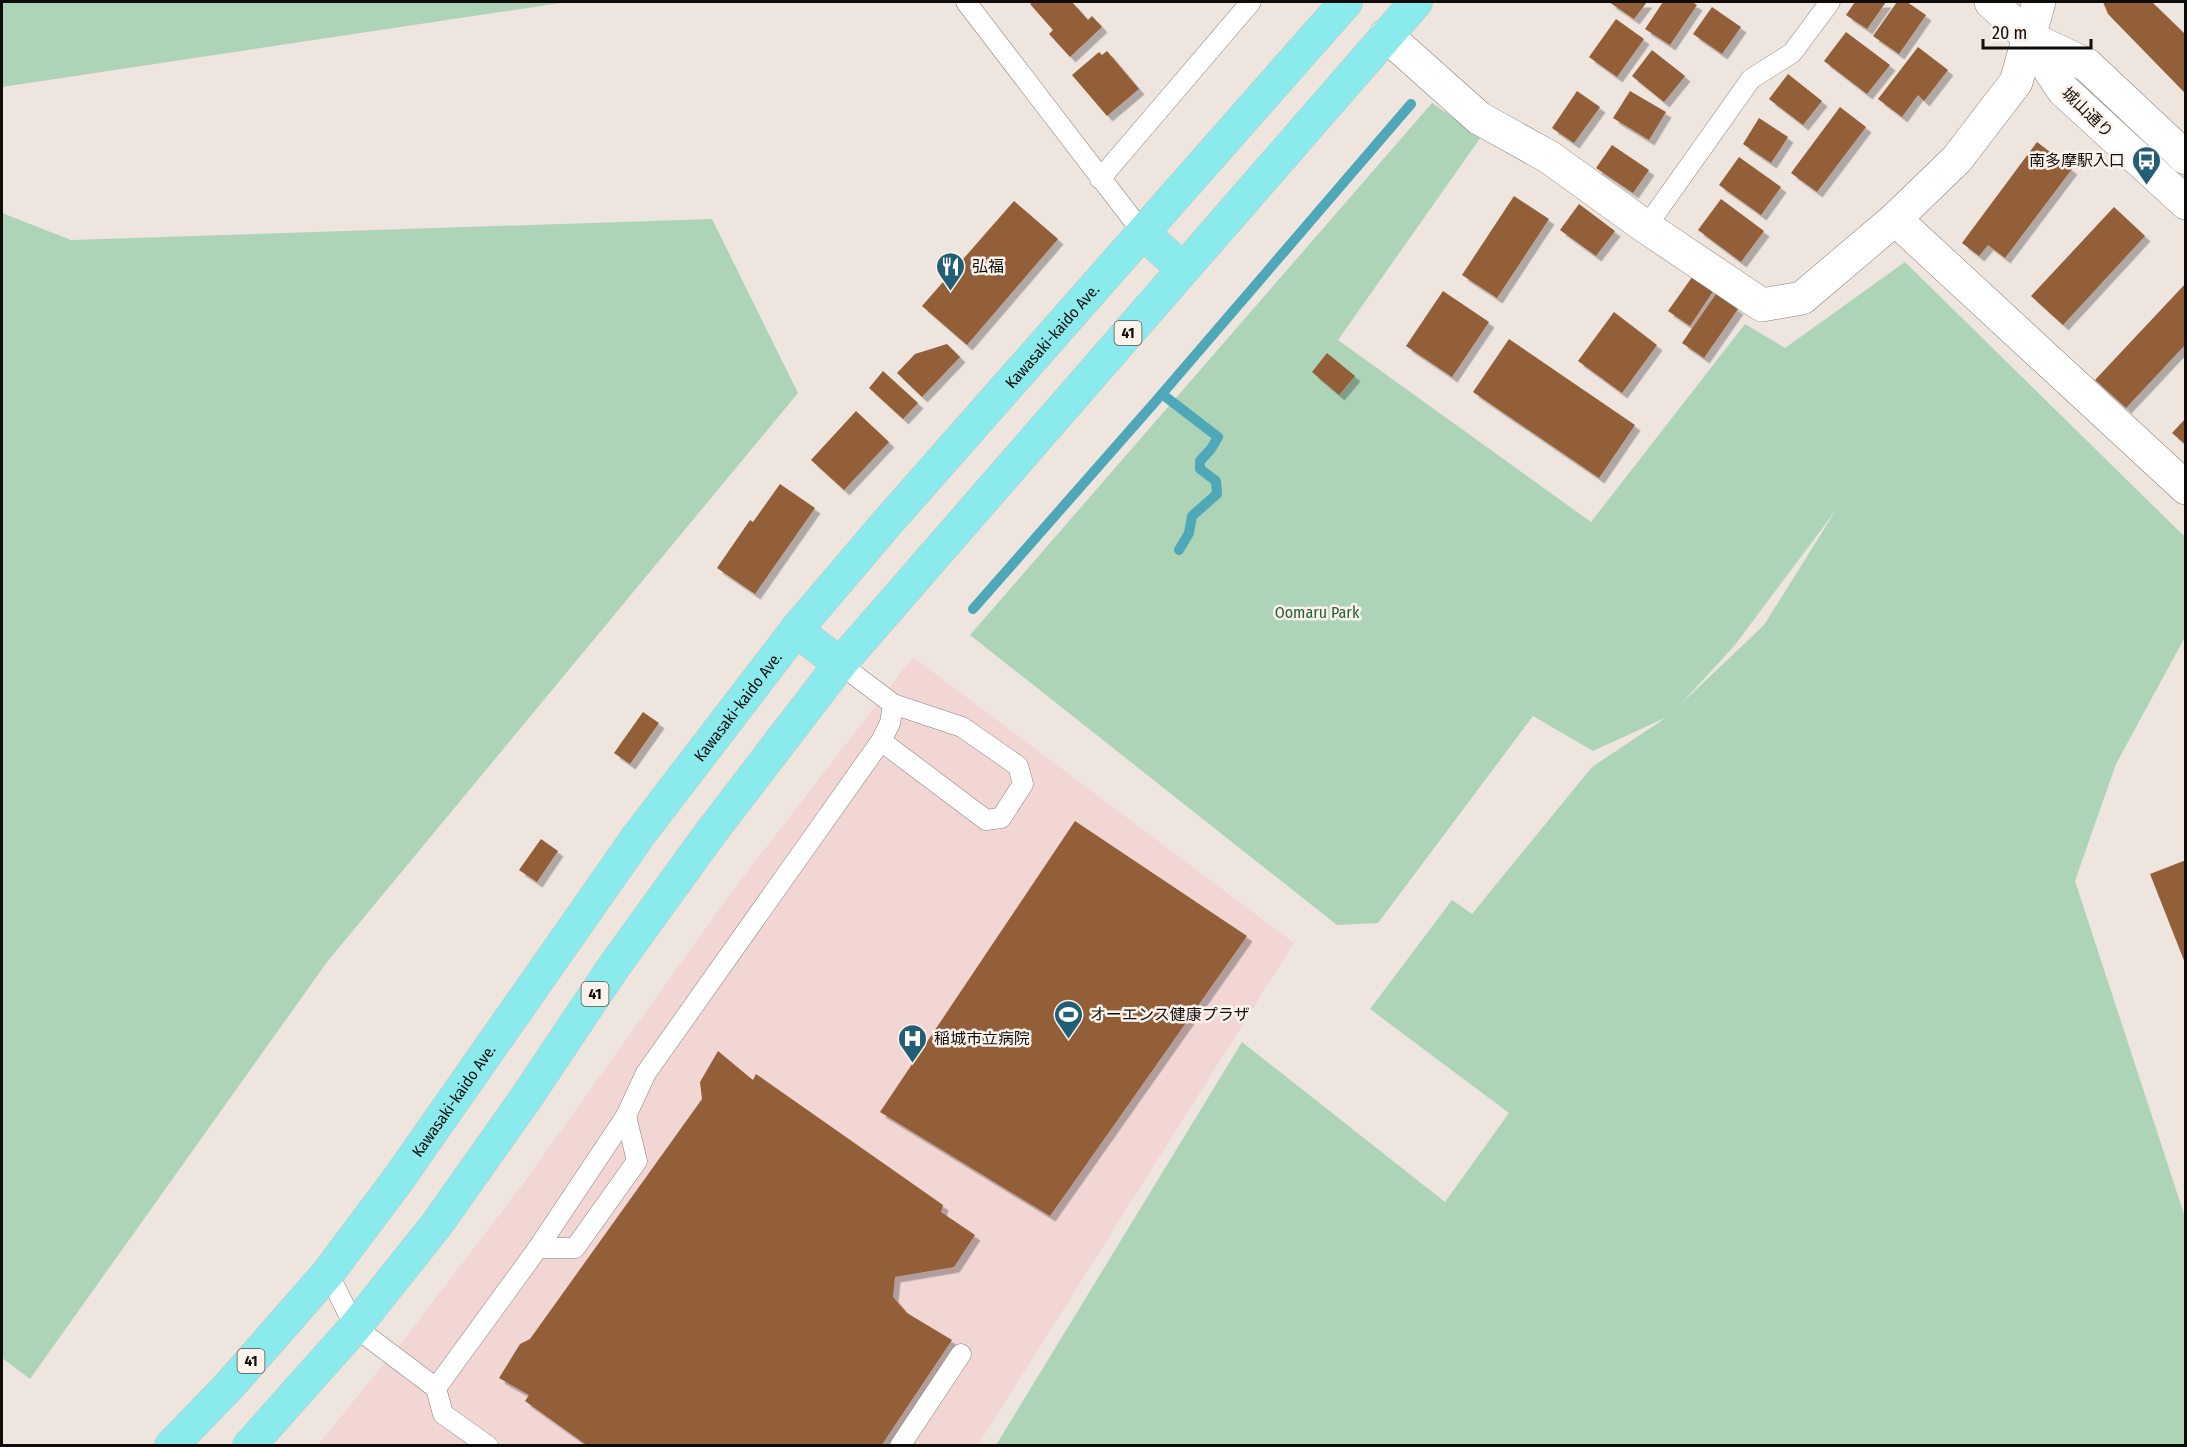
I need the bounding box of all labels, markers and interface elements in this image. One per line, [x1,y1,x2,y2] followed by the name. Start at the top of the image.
[1983,12,2091,50] scale bar
[1992,22,2027,44] text: 20 m
[2058,83,2117,141] street label: 城山通り
[2130,144,2162,186] bus stop icon: 南多摩駅入口
[2029,151,2125,170] place label: 南多摩駅入口
[935,250,967,292] restaurant icon: 弘福
[972,257,1004,276] place label: 弘福
[1001,280,1103,392] street label: Kawasaki-kaido Ave.
[1114,321,1142,345] road number: 41
[1275,603,1360,622] park label: Oomaru Park
[690,648,786,765] street label: Kawasaki-kaido Ave.
[582,982,608,1006] road number: 41
[1053,998,1085,1040] sports icon: オーエンス健康プラザ
[1090,1005,1250,1024] place label: オーエンス健康プラザ
[897,1022,929,1064] hospital icon: 稲城市立病院
[934,1029,1030,1048] place label: 稲城市立病院
[408,1041,500,1161] street label: Kawasaki-kaido Ave.
[238,1349,264,1373] road number: 41

